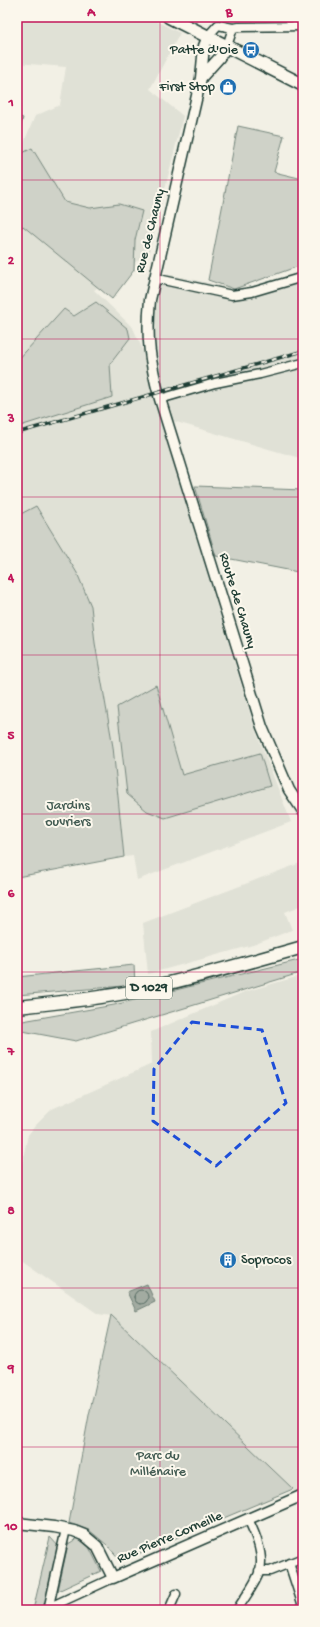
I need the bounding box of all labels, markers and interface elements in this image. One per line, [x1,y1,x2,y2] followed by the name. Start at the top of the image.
[86,6,96,21] text: A
[225,6,234,21] text: B
[241,40,261,60] bus stop icon: Patte d'Oie
[169,42,239,59] place label: Patte d'Oie
[218,77,238,97] shop icon: First Stop
[158,79,215,96] place label: First Stop
[7,96,14,111] text: 1
[132,187,170,275] street label: Rue de Chauny
[8,254,15,269] text: 2
[7,412,15,427] text: 3
[214,551,260,651] street label: Route de Chauny
[7,571,15,586] text: 4
[8,729,15,744] text: 5
[45,798,92,831] park label: Jardins ouvriers
[8,887,15,902] text: 6
[126,977,172,999] road number: D 1029
[7,1045,16,1060] text: 7
[7,1204,15,1219] text: 8
[218,1250,238,1270] building icon: Soprocos
[241,1252,292,1269] place label: Soprocos
[7,1362,15,1377] text: 9
[130,1448,187,1481] park label: Parc du Millénaire
[115,1508,226,1568] street label: Rue Pierre Corneille
[4,1520,18,1535] text: 10

